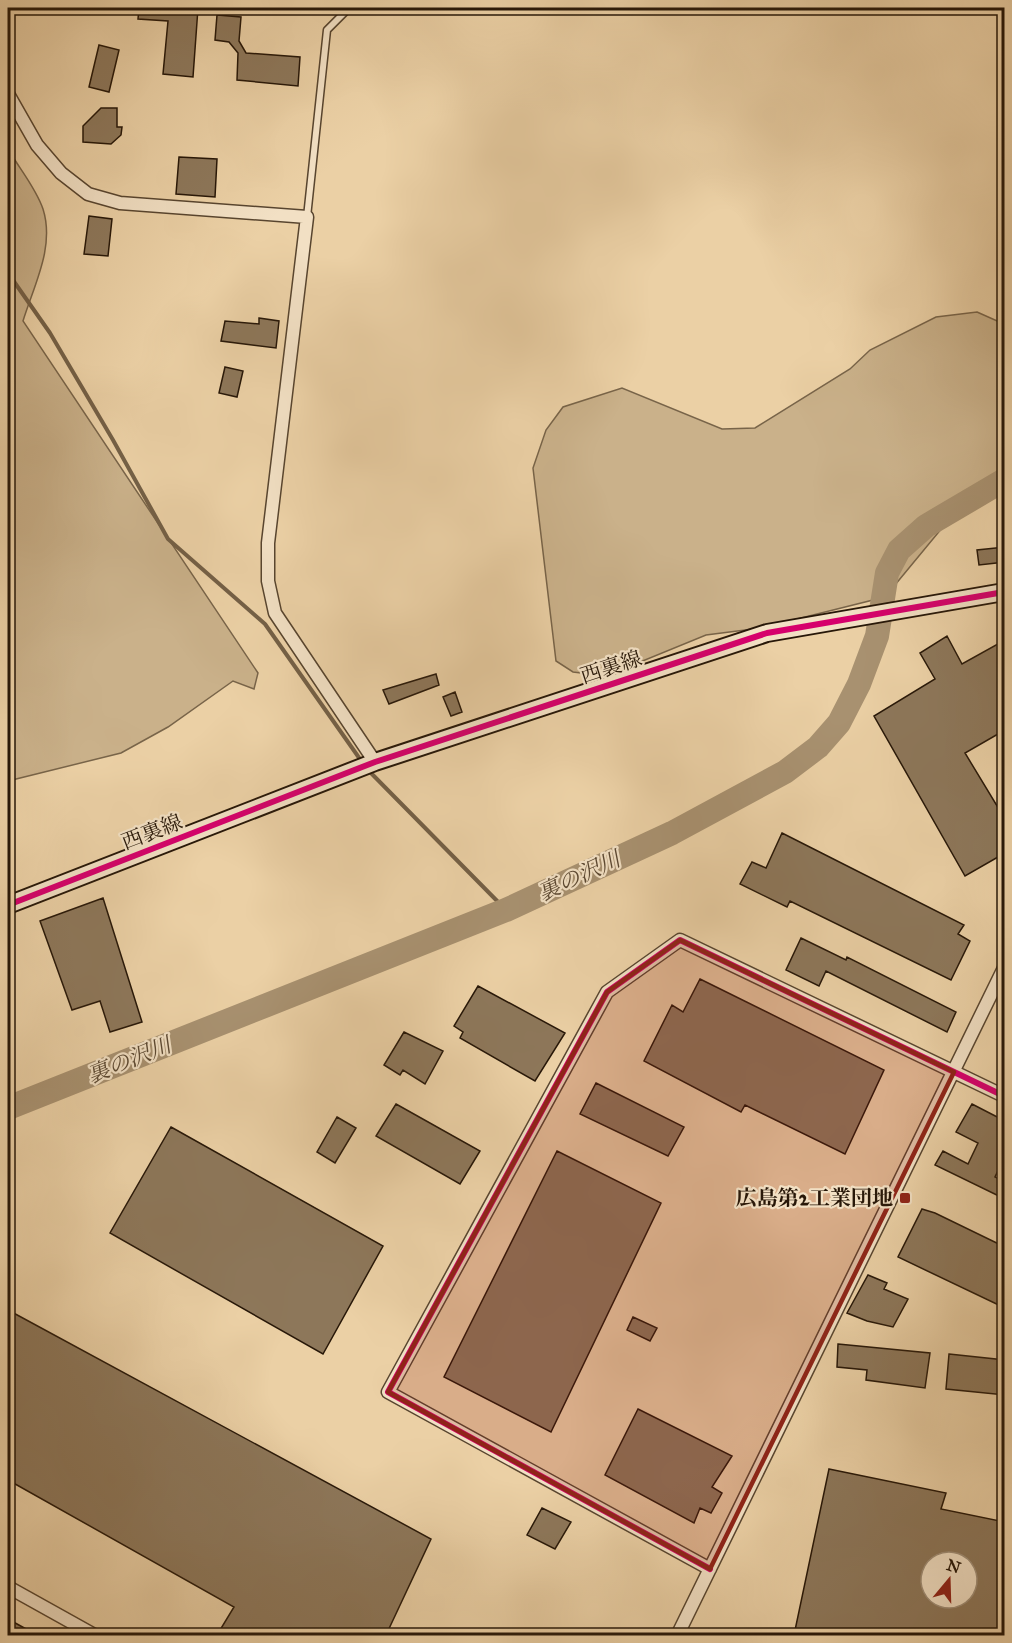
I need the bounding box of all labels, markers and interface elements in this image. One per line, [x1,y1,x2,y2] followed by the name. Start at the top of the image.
[577,645,645,689] street label: 西裏線
[118,809,186,855] street label: 西裏線
[533,844,626,907] water label: 裏の沢川
[83,1030,177,1089] water label: 裏の沢川
[736,1185,893,1211] place label: 広島第2工業団地
[898,1191,912,1205] marker: 広島第2工業団地
[919,1550,979,1610] north arrow
[944,1555,964,1578] text: N

